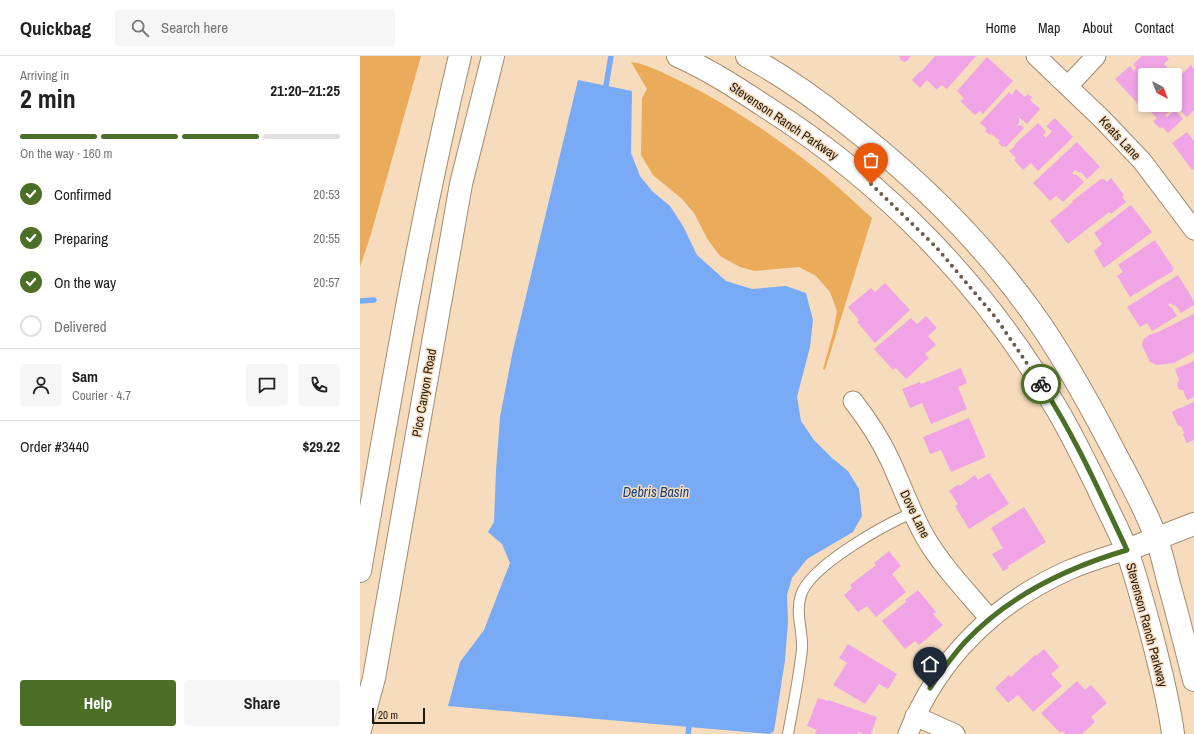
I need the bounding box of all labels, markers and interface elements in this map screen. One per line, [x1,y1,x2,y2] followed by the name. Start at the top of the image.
[115,10,395,46] search box
[20,15,91,41] text: Quickbag
[129,17,151,39] icon: search
[161,17,228,38] text: Search here
[985,19,1016,37] text: Home
[1038,19,1060,37] text: Map
[1082,19,1112,37] text: About
[1134,19,1174,37] text: Contact
[20,67,69,84] text: Arriving in
[1138,68,1182,112] north arrow
[1138,68,1182,112] map controls
[726,78,842,164] street label: Stevenson Ranch Parkway
[270,80,340,101] text: 21:20–21:25
[20,81,76,116] text: 2 min
[1095,112,1145,164] street label: Keats Lane
[854,143,888,184] pin
[20,145,112,162] text: On the way · 160 m
[860,149,882,171] icon: bag
[20,183,42,205] icon: check
[54,184,111,205] text: Confirmed
[313,186,340,203] text: 20:53
[20,227,42,249] icon: check
[54,228,108,249] text: Preparing
[313,230,340,247] text: 20:55
[20,271,42,293] icon: check
[54,272,116,293] text: On the way
[313,274,340,291] text: 20:57
[54,316,107,337] text: Delivered
[408,347,440,439] street label: Pico Canyon Road
[20,364,62,406] button: person
[246,364,288,406] button: chat
[298,364,340,406] button: phone
[1021,364,1061,404] courier
[72,366,98,387] text: Sam
[1030,373,1052,395] icon: bike
[72,387,131,404] text: Courier · 4.7
[20,436,89,457] text: Order #3440
[302,436,340,457] text: $29.22
[623,483,689,501] water label: Debris Basin
[896,487,934,541] street label: Dove Lane
[1122,561,1172,690] street label: Stevenson Ranch Parkway
[913,647,947,688] pin
[919,653,941,675] icon: home
[20,680,176,726] button: Help
[184,680,340,726] button: Share
[372,706,425,725] scale bar
[378,708,398,722] text: 20 m

